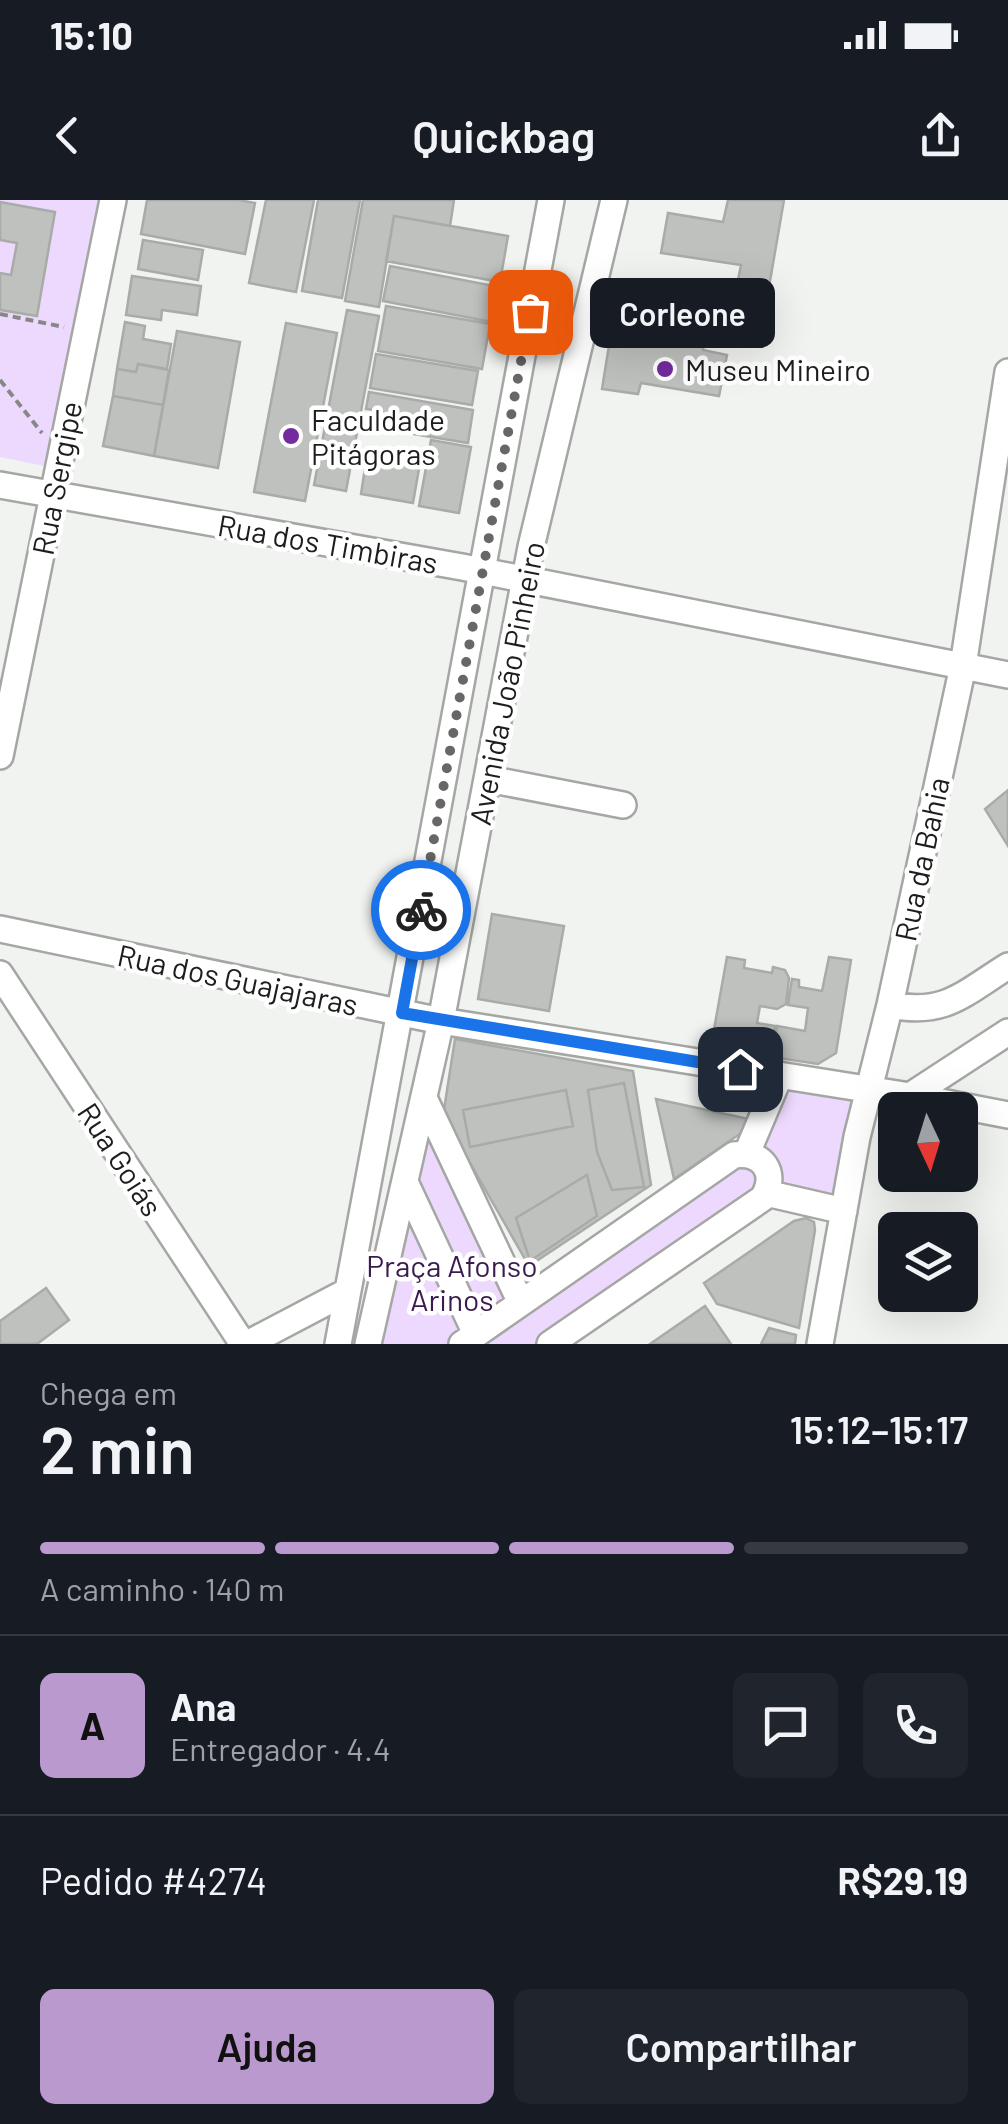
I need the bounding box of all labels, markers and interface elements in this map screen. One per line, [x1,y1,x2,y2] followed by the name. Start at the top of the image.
[50,12,133,58] text: 15:10
[40,108,95,163] icon: back
[413,108,595,162] text: Quickbag
[913,108,968,163] icon: share
[488,270,573,355] pin
[590,277,775,347] callout: Corleone
[503,285,558,340] icon: bag
[619,294,746,332] text: Corleone
[685,351,871,387] place label: Museu Mineiro
[654,358,676,380] marker: Museu Mineiro
[23,398,89,558] street label: Rua Sergipe
[311,401,445,471] place label: Faculdade Pitágoras
[280,425,302,447] marker: Faculdade Pitágoras
[215,506,441,580] street label: Rua dos Timbiras
[461,538,551,828] street label: Avenida João Pinheiro
[886,774,956,944] street label: Rua da Bahia
[371,860,471,960] courier
[394,883,449,938] icon: bike
[115,936,361,1022] street label: Rua dos Guajajaras
[698,1027,783,1112] pin
[713,1042,768,1097] icon: home
[878,1092,978,1192] north arrow
[878,1092,978,1312] map controls
[71,1096,171,1222] street label: Rua Goiás
[878,1212,978,1312] button: layers
[366,1247,538,1317] park label: Praça Afonso Arinos
[40,1373,177,1411] text: Chega em
[790,1406,968,1452] text: 15:12–15:17
[40,1409,195,1487] text: 2 min
[40,1569,284,1607] text: A caminho · 140 m
[733,1673,838,1778] button: chat
[863,1673,968,1778] button: phone
[170,1683,236,1729] text: Ana
[80,1702,105,1748] text: A
[170,1729,391,1767] text: Entregador · 4.4
[40,1857,267,1903] text: Pedido #4274
[838,1857,968,1903] text: R$29.19
[40,1989,494,2104] button: Ajuda
[514,1989,968,2104] button: Compartilhar

